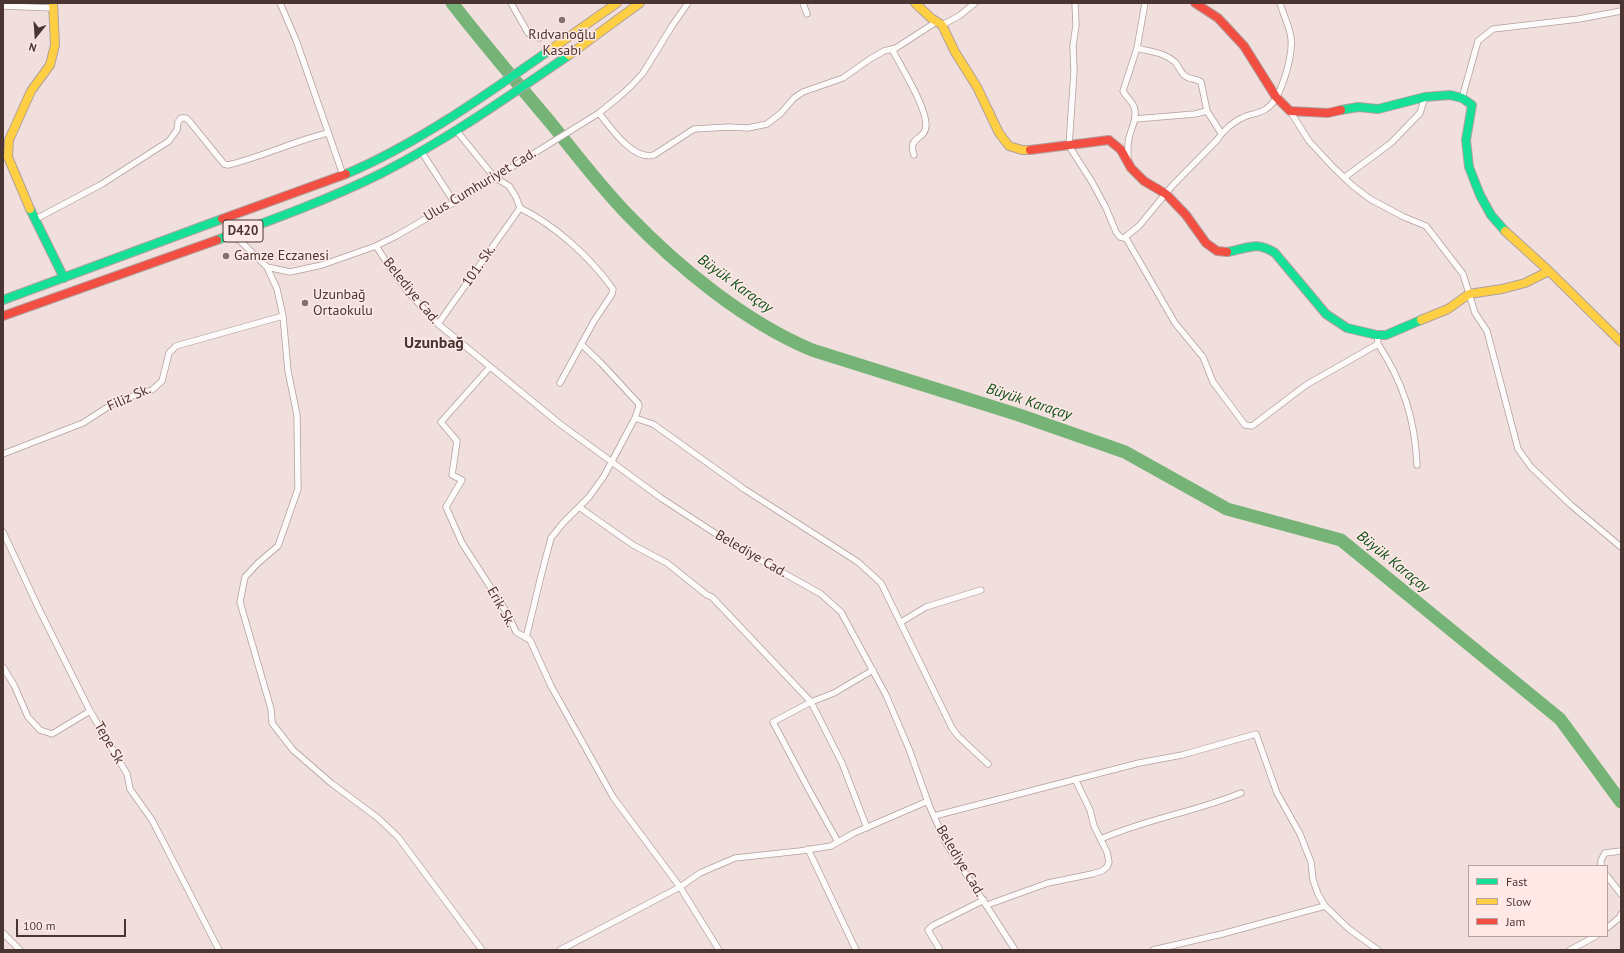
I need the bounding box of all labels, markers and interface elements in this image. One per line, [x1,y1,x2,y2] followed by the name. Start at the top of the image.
[557,15,567,25] marker: Rıdvanoğlu Kasabı
[16,16,56,56] north arrow
[528,27,596,60] place label: Rıdvanoğlu Kasabı
[27,40,38,55] text: N
[421,145,539,225] street label: Ulus Cumhuriyet Cad.
[223,220,263,242] road number: D420
[459,242,499,290] street label: 101. Sk.
[234,248,329,264] place label: Gamze Eczanesi
[221,251,231,261] marker: Gamze Eczanesi
[694,251,776,317] water label: Büyük Karaçay
[379,255,443,327] street label: Belediye Cad.
[313,287,373,320] place label: Uzunbağ Ortaokulu
[300,298,310,308] marker: Uzunbağ Ortaokulu
[404,333,464,353] district label: Uzunbağ
[984,380,1074,424] water label: Büyük Karaçay
[105,381,153,415] street label: Filiz Sk.
[712,527,790,581] street label: Belediye Cad.
[1353,527,1433,597] water label: Büyük Karaçay
[483,584,519,630] street label: Erik Sk.
[90,719,128,767] street label: Tepe Sk
[932,822,988,900] street label: Belediye Cad.
[1468,865,1608,937] legend
[1506,874,1527,889] text: Fast
[1506,894,1531,909] text: Slow
[18,911,128,937] scale bar
[1506,914,1525,929] text: Jam
[23,918,56,933] text: 100 m

